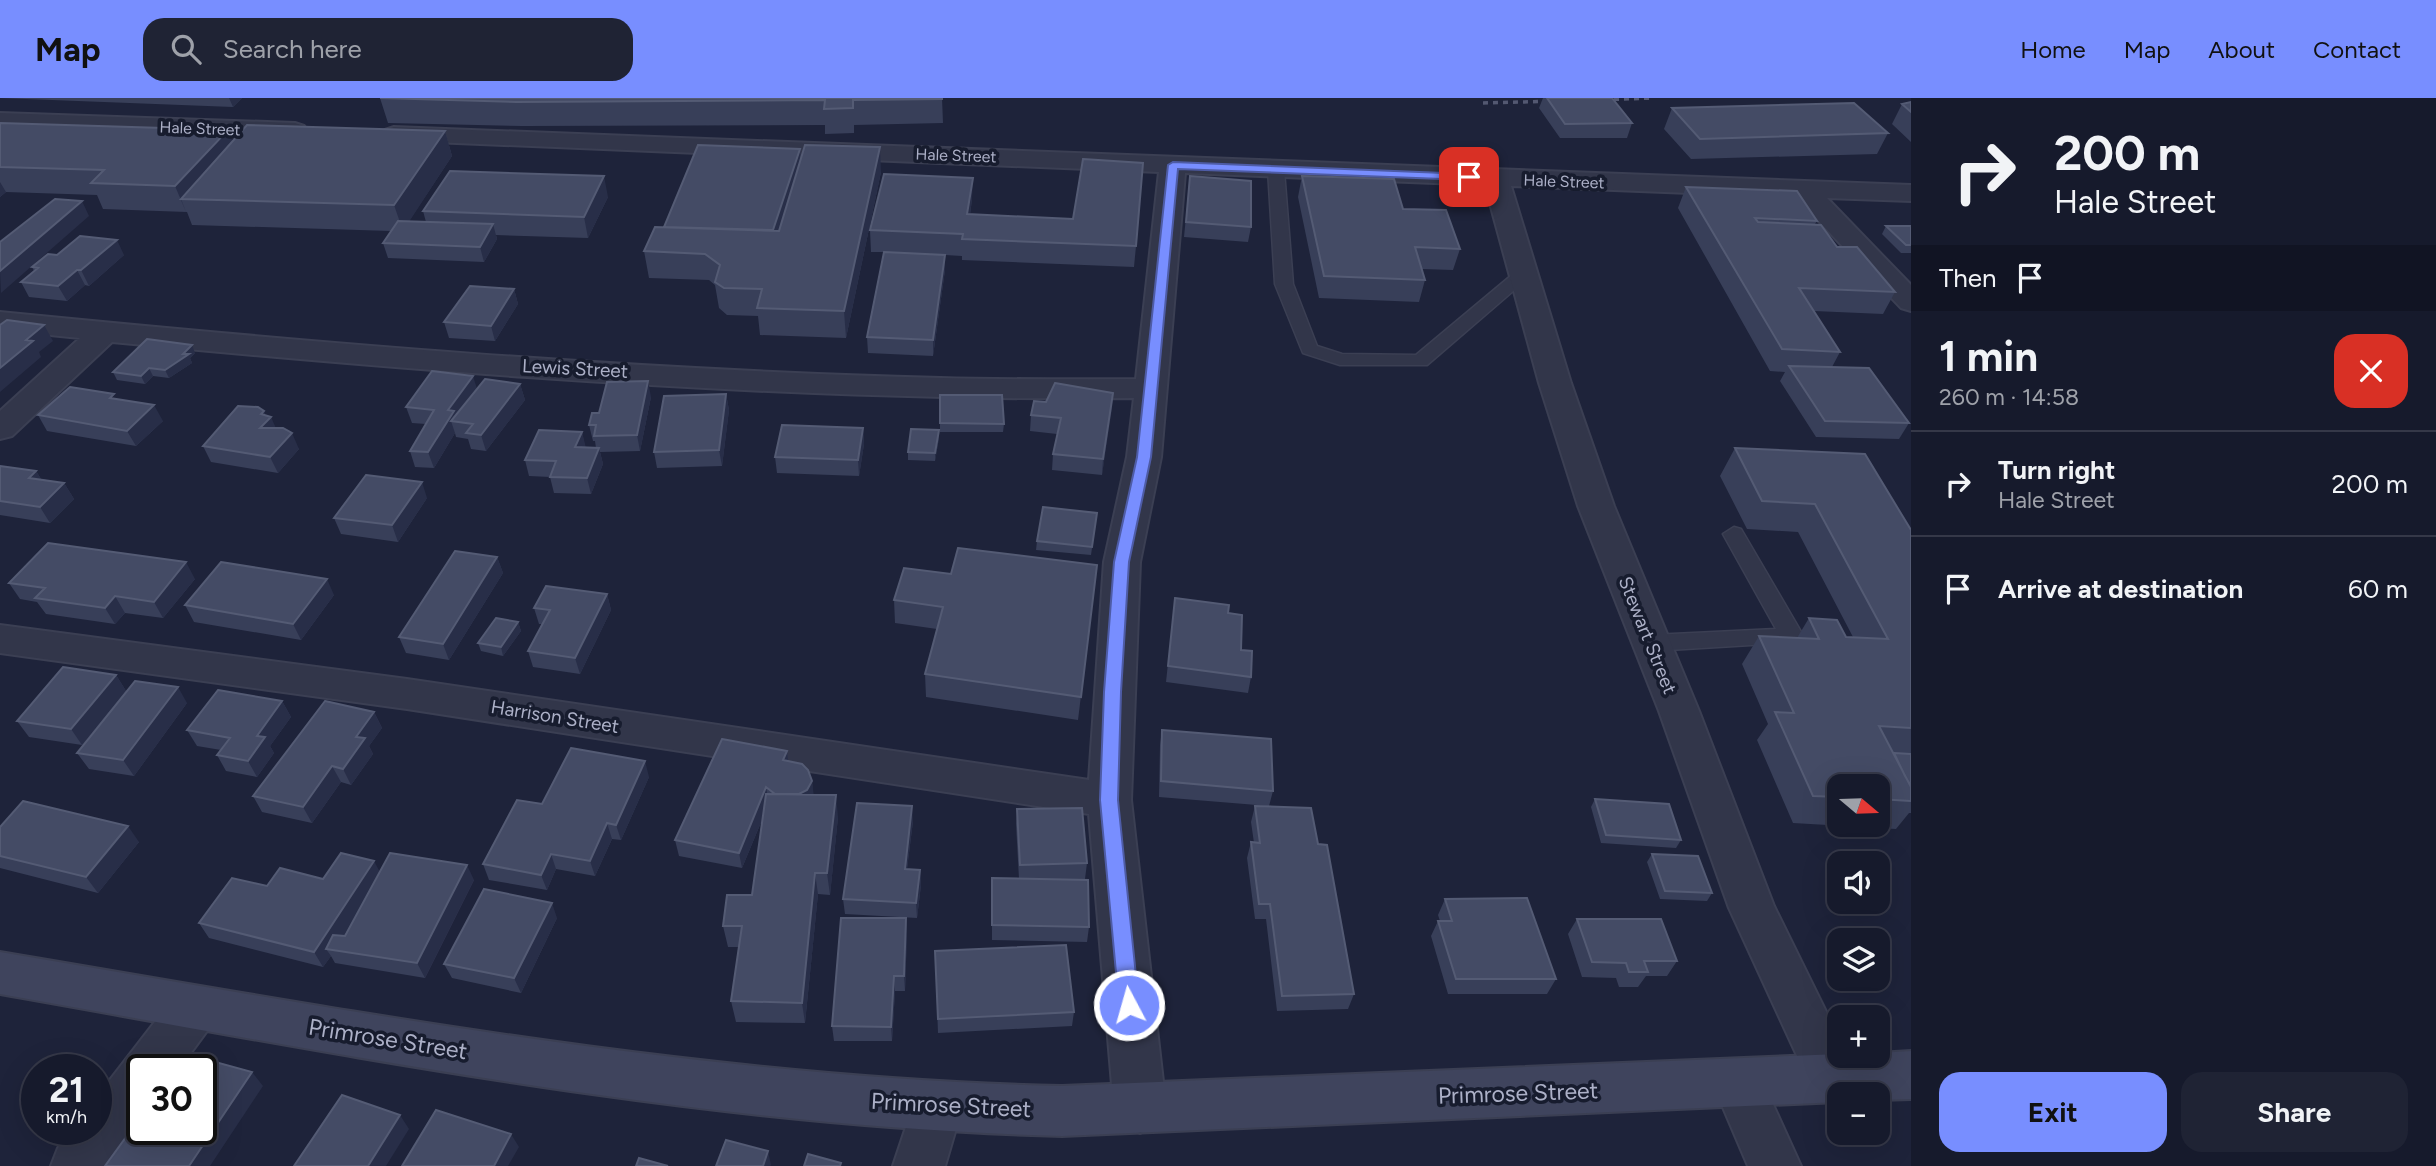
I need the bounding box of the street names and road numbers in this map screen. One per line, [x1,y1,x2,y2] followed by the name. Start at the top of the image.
[159,118,241,139] street label: Hale Street
[915,145,997,166] street label: Hale Street
[1523,171,1605,192] street label: Hale Street
[521,354,629,383] street label: Lewis Street
[1613,573,1682,697] street label: Stewart Street
[489,695,621,738] street label: Harrison Street
[307,1013,469,1065] street label: Primrose Street
[1437,1076,1599,1110] street label: Primrose Street
[870,1087,1032,1123] street label: Primrose Street

